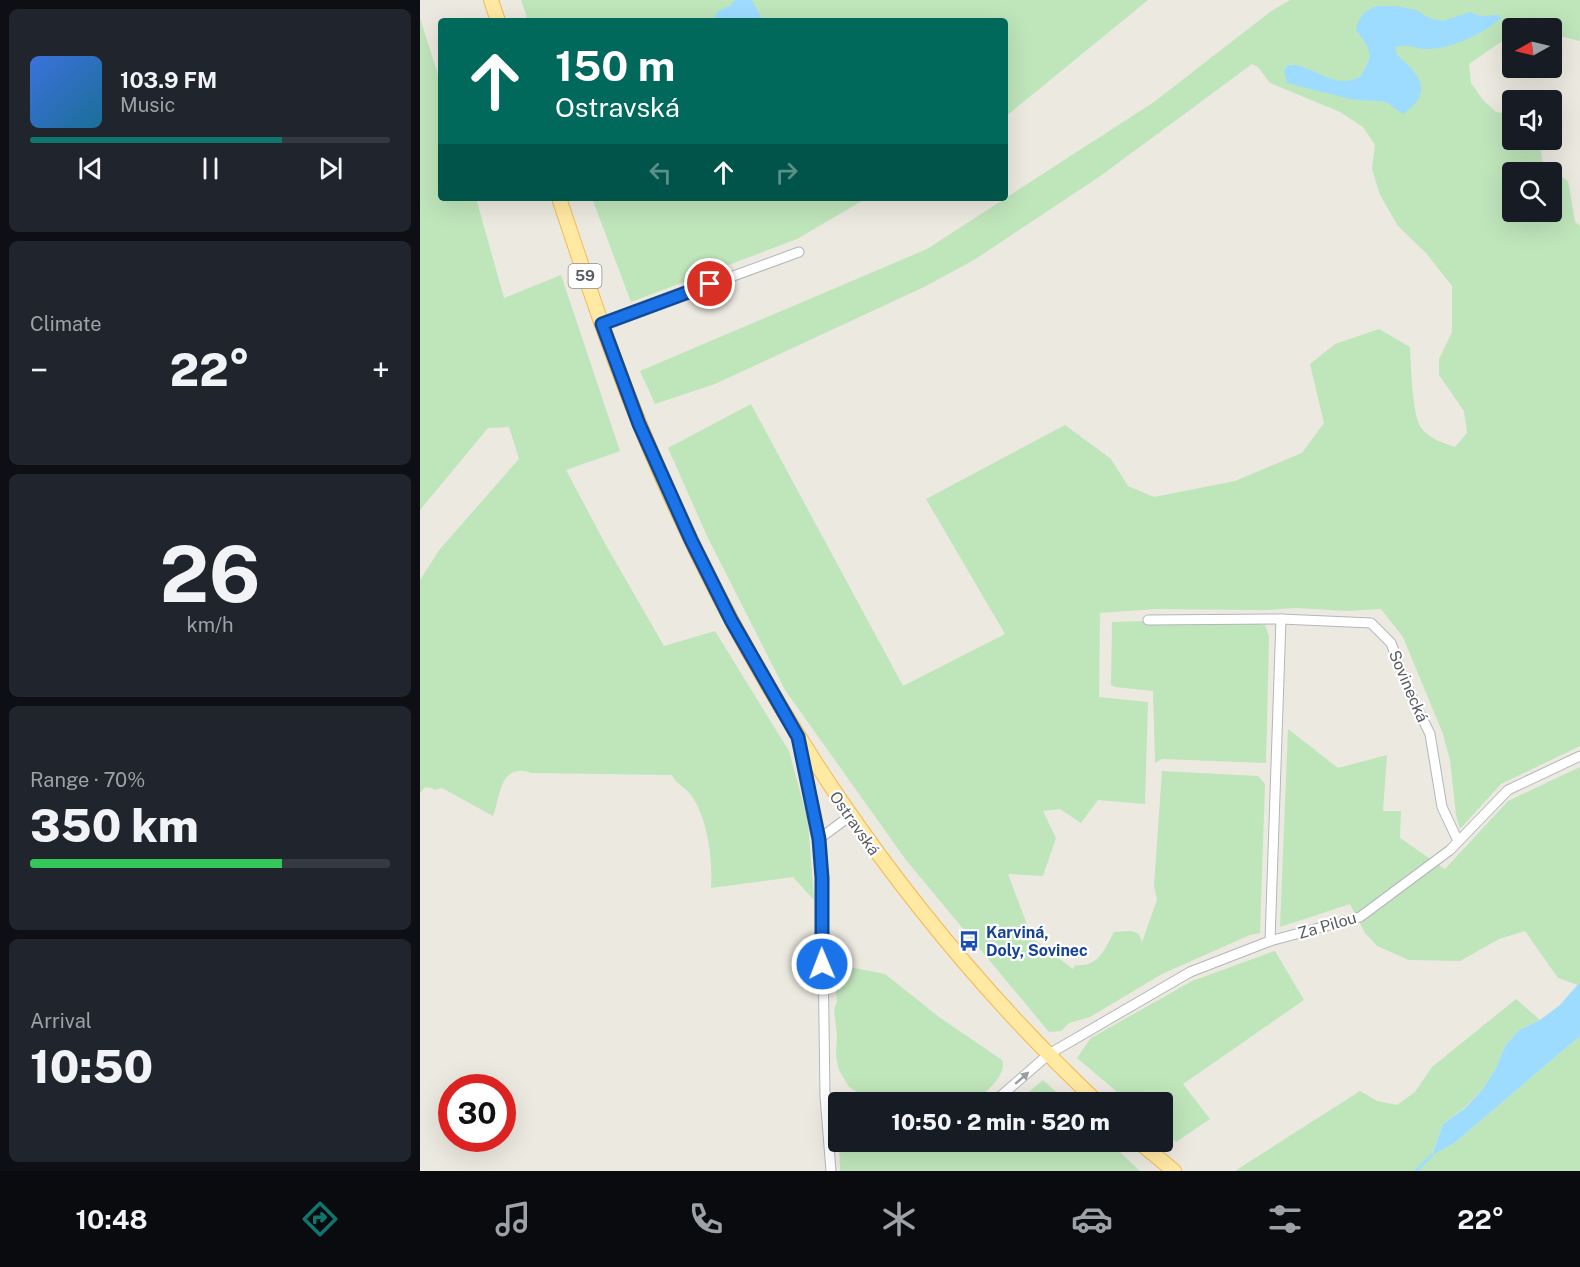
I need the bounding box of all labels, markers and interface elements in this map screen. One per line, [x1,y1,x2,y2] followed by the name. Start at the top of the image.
[1502,18,1562,78] north arrow
[1502,18,1562,222] map controls
[555,41,675,90] text: 150 m
[456,42,534,120] icon: ahead
[120,67,217,93] text: 103.9 FM
[1502,90,1562,150] button: sound
[555,91,680,123] text: Ostravská
[120,93,175,117] text: Music
[74,152,107,185] icon: previous
[194,152,227,185] icon: pause
[314,152,347,185] icon: next
[644,156,677,189] icon: left
[707,156,740,189] icon: ahead
[770,156,803,189] icon: right
[1502,162,1562,222] button: search
[684,258,735,309] pin
[568,264,602,288] road number: 59
[693,267,726,300] icon: arrive
[30,312,102,336] text: Climate
[170,343,250,396] text: 22°
[30,351,48,389] text: −
[372,351,390,389] text: +
[159,528,261,620] text: 26
[186,613,234,637] text: km/h
[1385,647,1432,725] street label: Sovinecká
[30,768,145,792] text: Range · 70%
[826,788,884,859] street label: Ostravská
[30,799,199,852] text: 350 km
[1296,908,1359,943] street label: Za Pilou
[986,923,1088,960] place label: Karviná, Doly, Sovinec
[957,929,981,953] bus stop icon: Karviná, Doly, Sovinec
[790,932,854,996] position arrow
[30,1009,92,1033] text: Arrival
[30,1040,153,1093] text: 10:50
[1014,1072,1029,1085] one-way arrow
[438,1074,516,1152] speed limit sign: 30
[891,1109,1110,1135] text: 10:50 · 2 min · 520 m
[299,1198,341,1240] icon: directions
[492,1198,534,1240] icon: music
[685,1198,727,1240] icon: phone
[878,1198,920,1240] icon: climate
[1071,1198,1113,1240] icon: car
[1264,1198,1306,1240] icon: filters
[76,1203,148,1235] text: 10:48
[1457,1203,1504,1235] text: 22°

